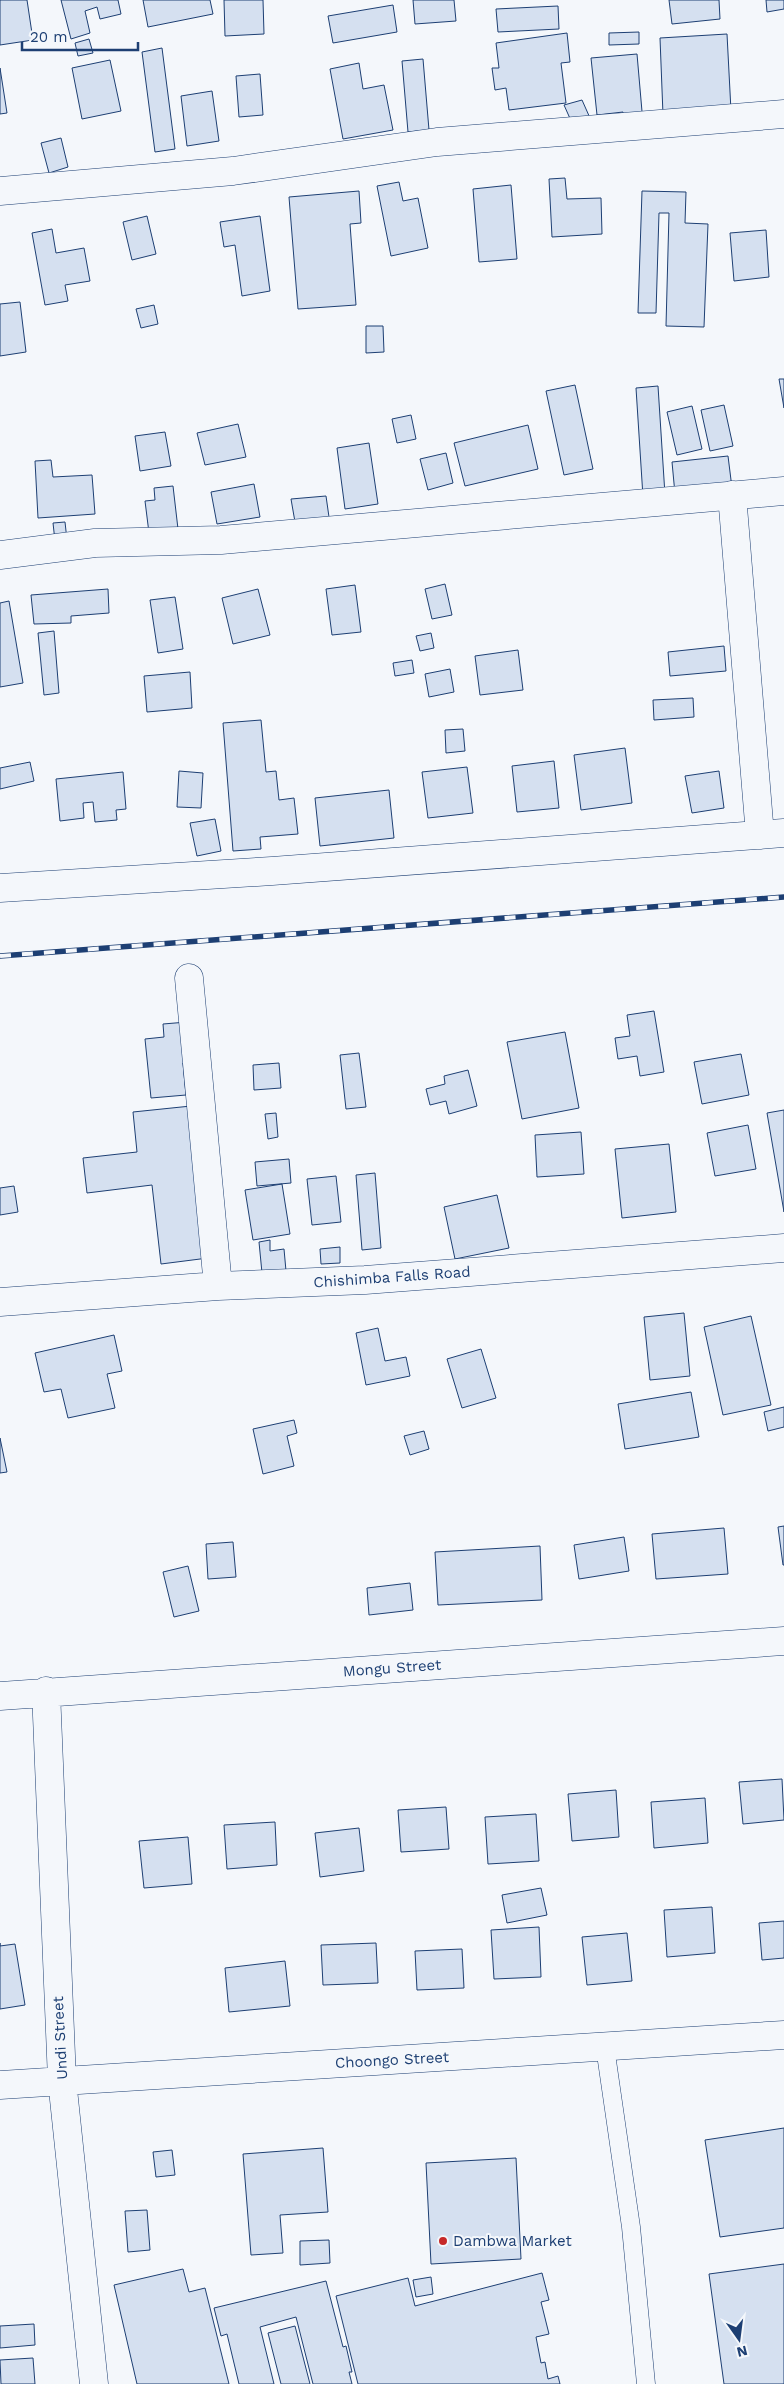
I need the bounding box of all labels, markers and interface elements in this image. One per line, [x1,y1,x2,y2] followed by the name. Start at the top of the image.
[22,20,139,52] scale bar
[30,28,68,46] text: 20 m
[313,1263,471,1291] street label: Chishimba Falls Road
[342,1656,442,1680] street label: Mongu Street
[49,1995,71,2080] street label: Undi Street
[335,2048,450,2072] street label: Choongo Street
[453,2232,572,2250] place label: Dambwa Market
[437,2235,449,2247] marker: Dambwa Market
[714,2314,764,2364] north arrow
[735,2343,749,2361] text: N

